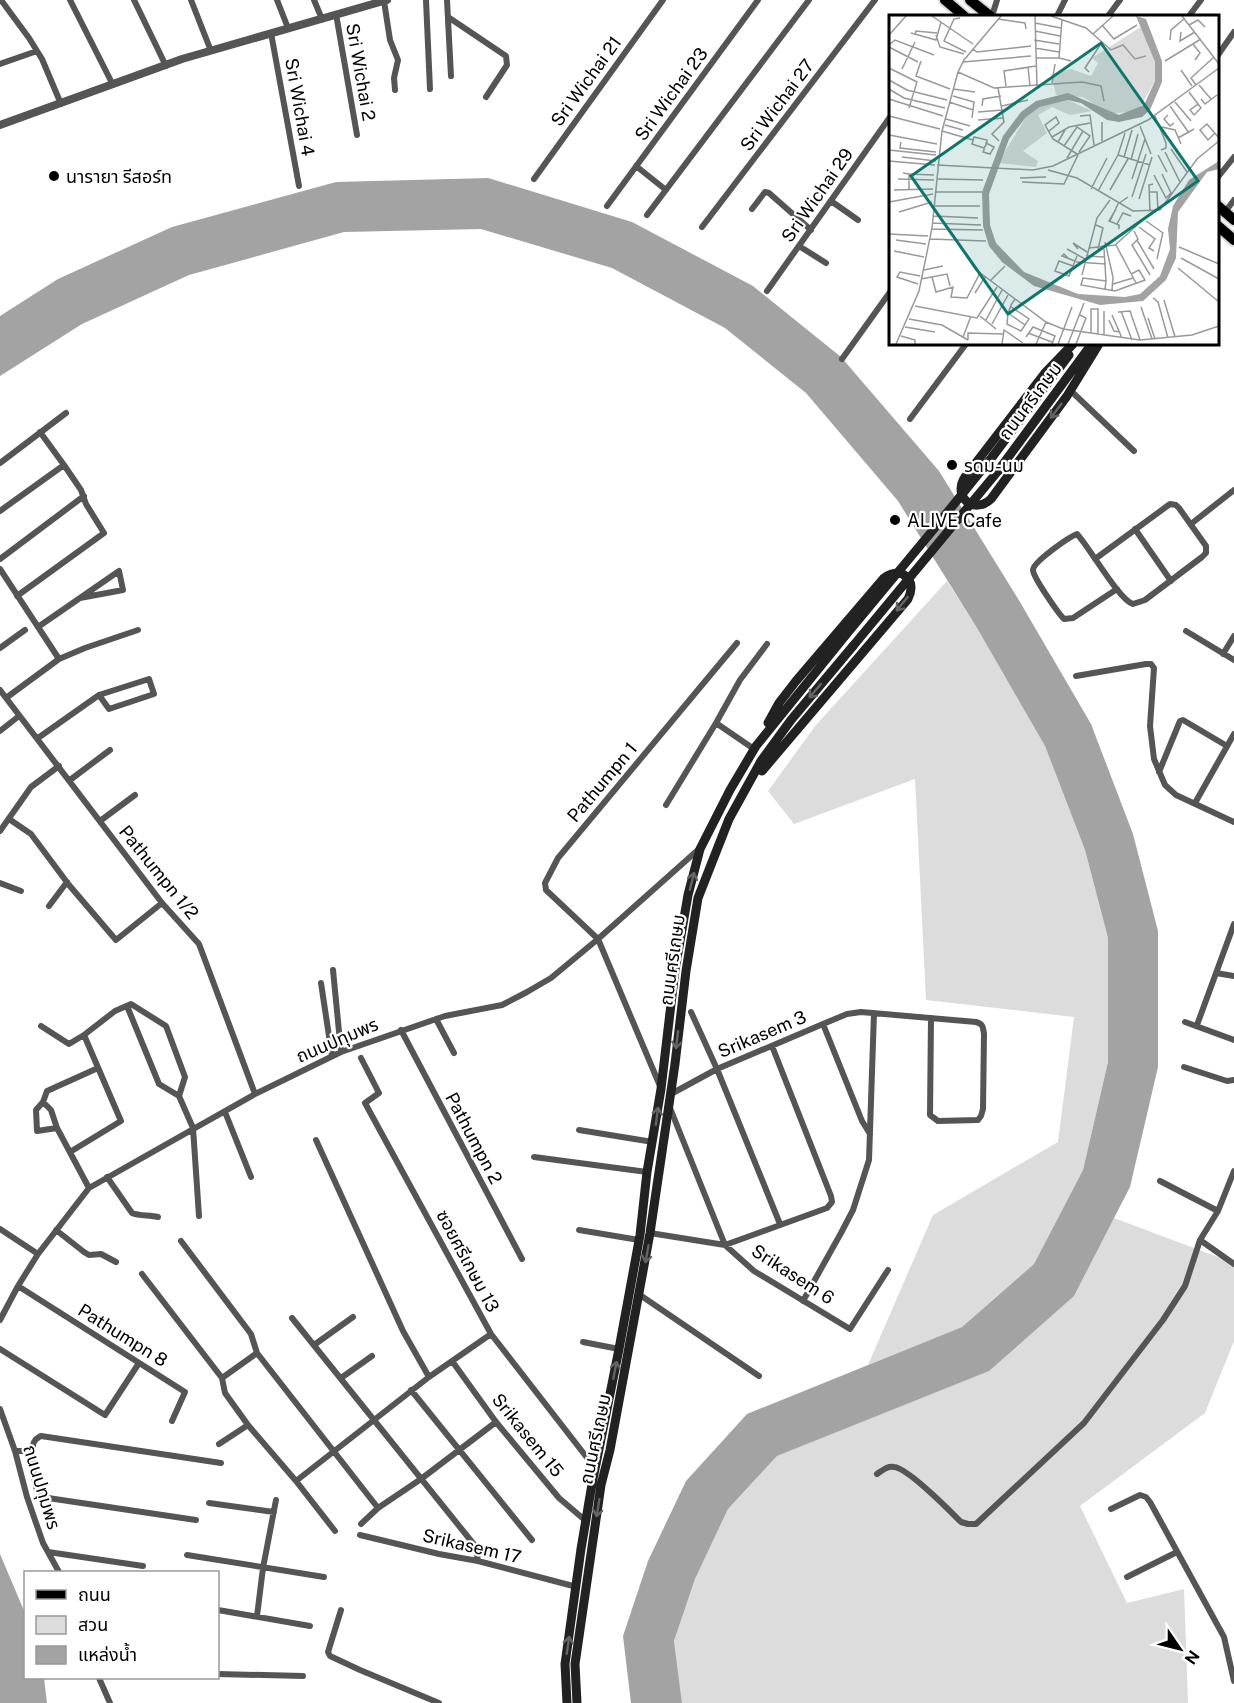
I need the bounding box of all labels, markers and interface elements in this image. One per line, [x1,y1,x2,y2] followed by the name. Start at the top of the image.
[889,15,1219,345] inset map
[342,22,380,122] street label: Sri Wichai 2
[546,32,626,130] street label: Sri Wichai 21
[630,43,712,145] street label: Sri Wichai 23
[736,55,818,155] street label: Sri Wichai 27
[281,56,319,158] street label: Sri Wichai 4
[777,144,857,246] street label: Sri Wichai 29
[66,166,172,187] place label: นารายา รีสอร์ท
[47,169,61,183] marker: นารายา รีสอร์ท
[994,358,1066,444] street label: ถนนศรีเกษม
[1050,402,1062,418] one-way arrow
[964,455,1024,476] place label: รดม-นม
[945,458,959,472] marker: รดม-นม
[907,510,1002,531] place label: ALIVE Cafe
[888,513,902,527] marker: ALIVE Cafe
[896,596,909,612] one-way arrow
[809,683,822,699] one-way arrow
[563,738,641,826] street label: Pathumpn 1
[115,821,203,923] street label: Pathumpn 1/2
[686,872,698,891] one-way arrow
[655,913,689,1007] street label: ถนนศรีเกษม
[715,1006,809,1062] street label: Srikasem 3
[293,1013,382,1068] street label: ถนนปทุมพร
[672,1030,683,1050] one-way arrow
[441,1089,507,1187] street label: Pathumpn 2
[652,1106,663,1126] one-way arrow
[432,1206,504,1316] street label: ซอยศรีเกษม 13
[748,1240,838,1308] street label: Srikasem 6
[641,1244,652,1264] one-way arrow
[74,1299,172,1371] street label: Pathumpn 8
[610,1361,621,1380] one-way arrow
[488,1389,568,1481] street label: Srikasem 15
[575,1392,615,1486] street label: ถนนศรีเกษม
[18,1442,65,1532] street label: ถนนปทุมพร
[592,1497,603,1517] one-way arrow
[421,1524,523,1568] street label: Srikasem 17
[24,1571,219,1679] legend
[78,1584,111,1605] text: ถนน
[78,1614,108,1635] text: สวน
[1150,1619,1210,1679] north arrow
[562,1635,573,1655] one-way arrow
[78,1642,137,1665] text: แหล่งน้ำ
[1181,1647,1203,1668] text: N

